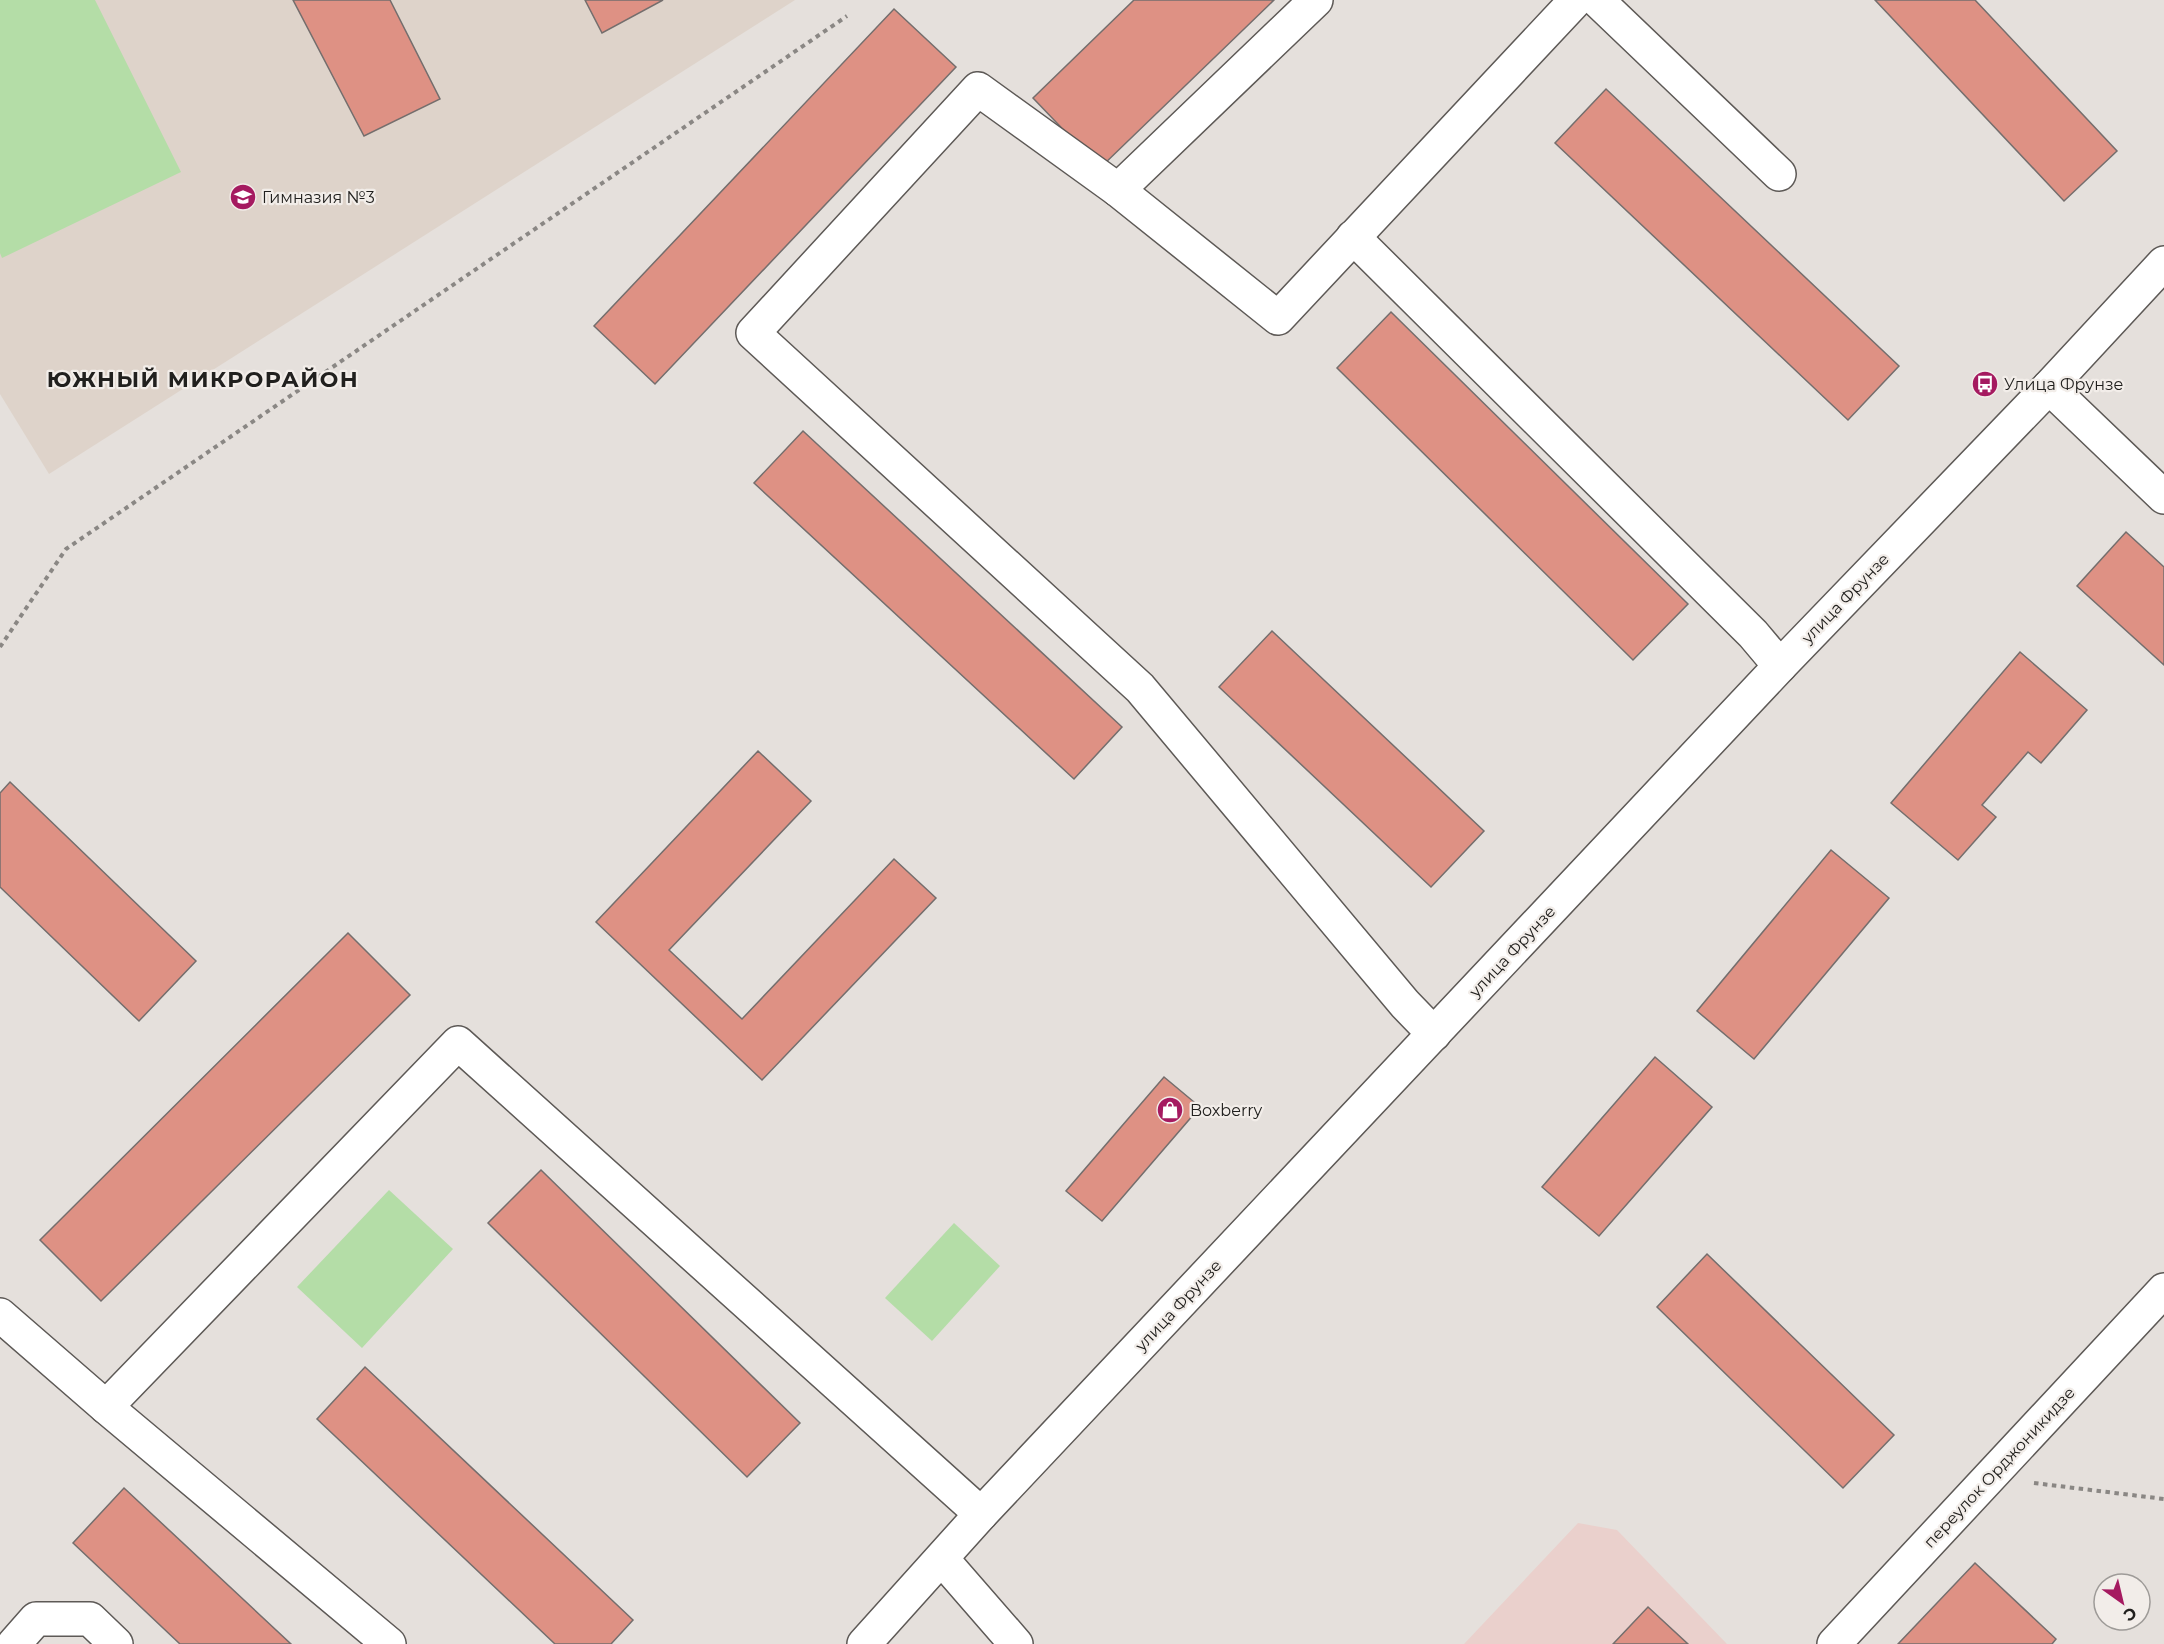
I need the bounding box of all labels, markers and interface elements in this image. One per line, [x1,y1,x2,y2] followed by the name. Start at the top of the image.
[228,182,258,212] school or university icon: Гимназия №3
[262,188,375,207] place label: Гимназия №3
[47,366,359,393] district label: ЮЖНЫЙ МИКРОРАЙОН
[1970,369,2000,399] bus stop icon: Улица Фрунзе
[2004,375,2123,394] place label: Улица Фрунзе
[1797,549,1893,648] street label: улица Фрунзе
[1465,902,1559,1002] street label: улица Фрунзе
[1155,1095,1185,1125] shop icon: Boxberry
[1190,1101,1262,1120] place label: Boxberry
[1131,1256,1225,1356] street label: улица Фрунзе
[1920,1383,2079,1552] street label: переулок Орджоникидзе
[2092,1572,2152,1632] north arrow
[2120,1603,2140,1625] text: С

